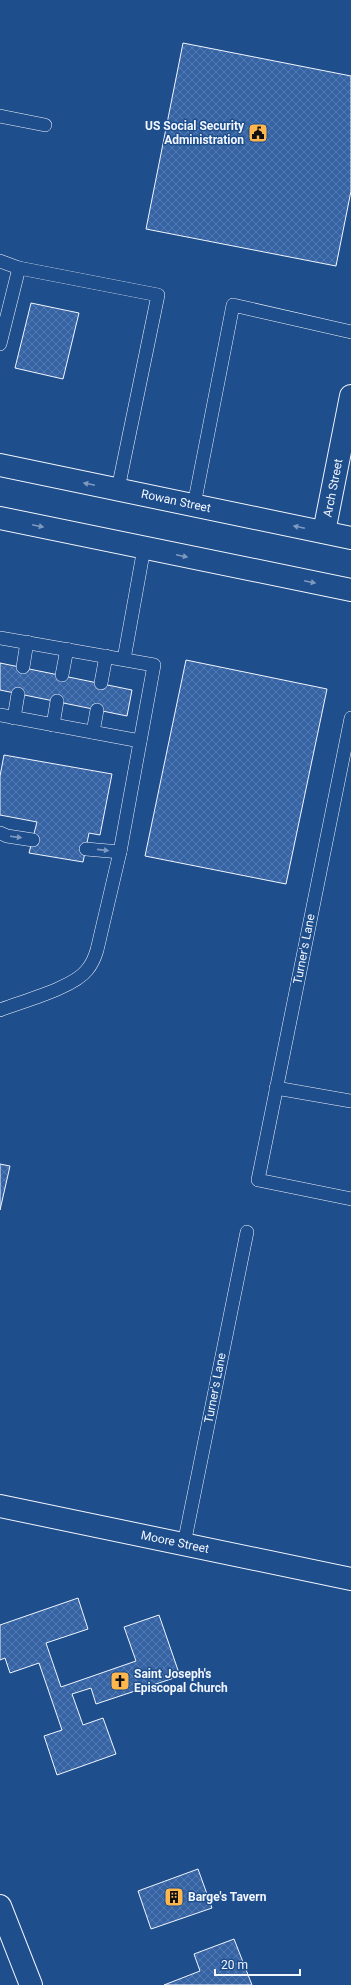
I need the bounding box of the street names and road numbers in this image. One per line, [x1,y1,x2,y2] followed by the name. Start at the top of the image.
[320,457,346,518] street label: Arch Street
[140,487,212,515] street label: Rowan Street
[290,913,318,985] street label: Turner's Lane
[201,1352,229,1424] street label: Turner's Lane
[140,1528,210,1556] street label: Moore Street

